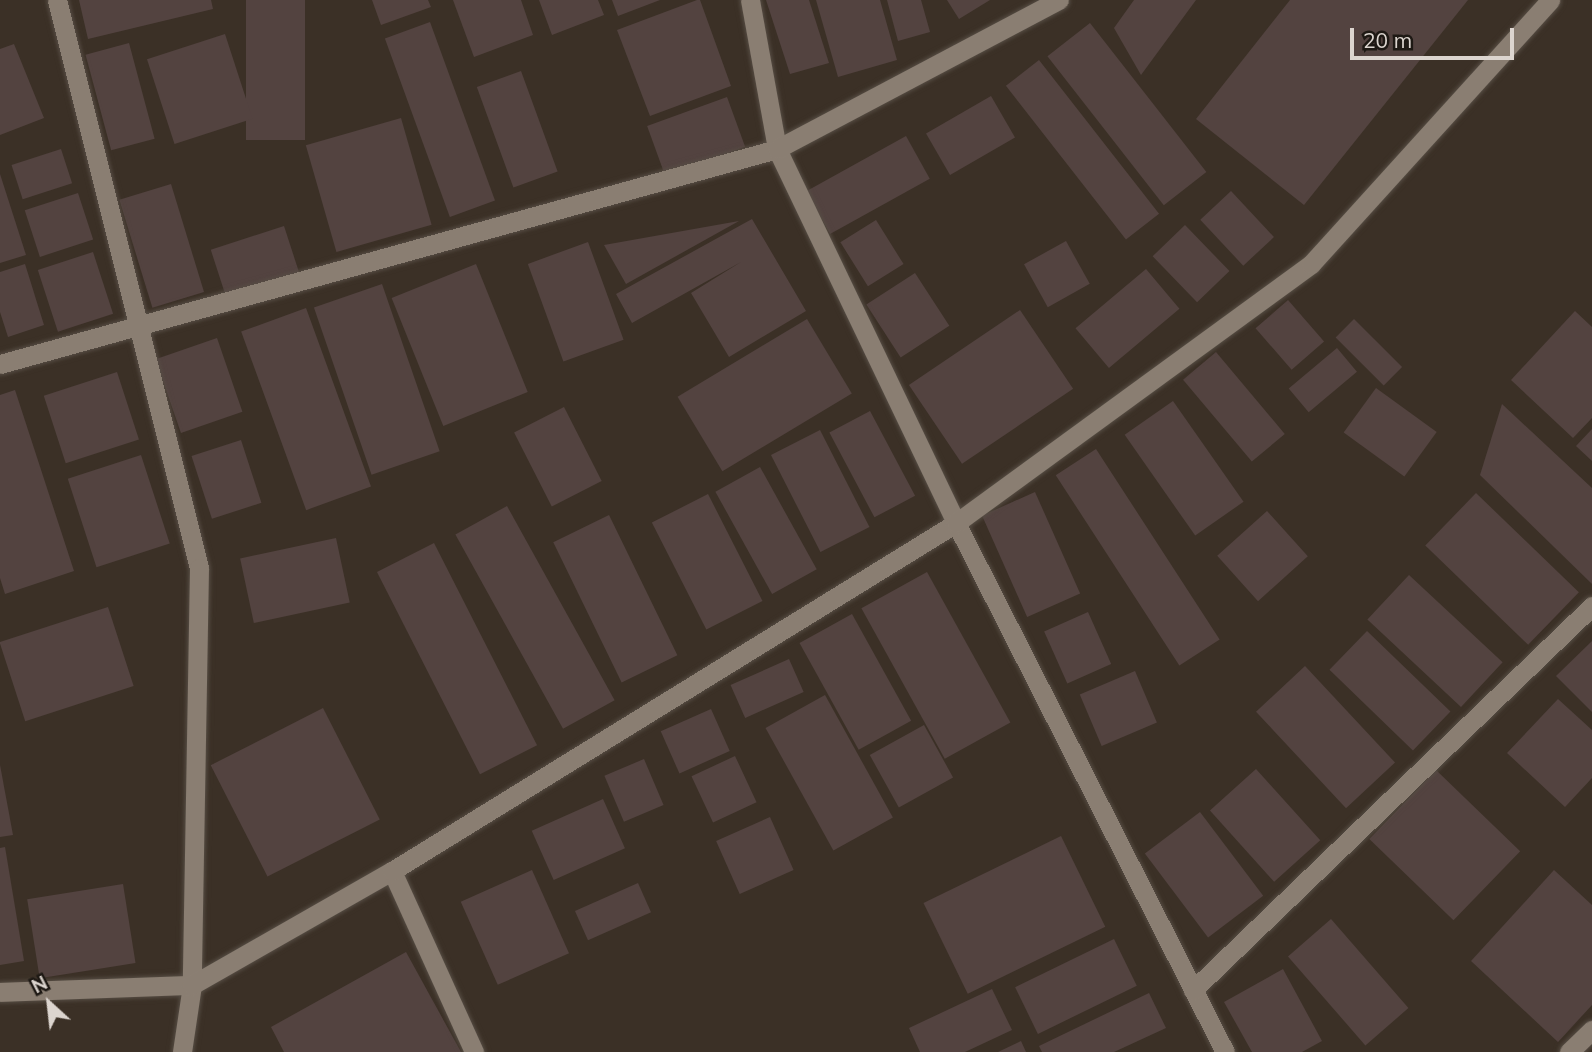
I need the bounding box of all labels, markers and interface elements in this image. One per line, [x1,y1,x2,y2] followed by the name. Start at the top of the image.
[1354,14,1518,58] scale bar
[1363,27,1412,53] text: 20 m
[14,968,84,1038] north arrow
[28,970,51,998] text: N

